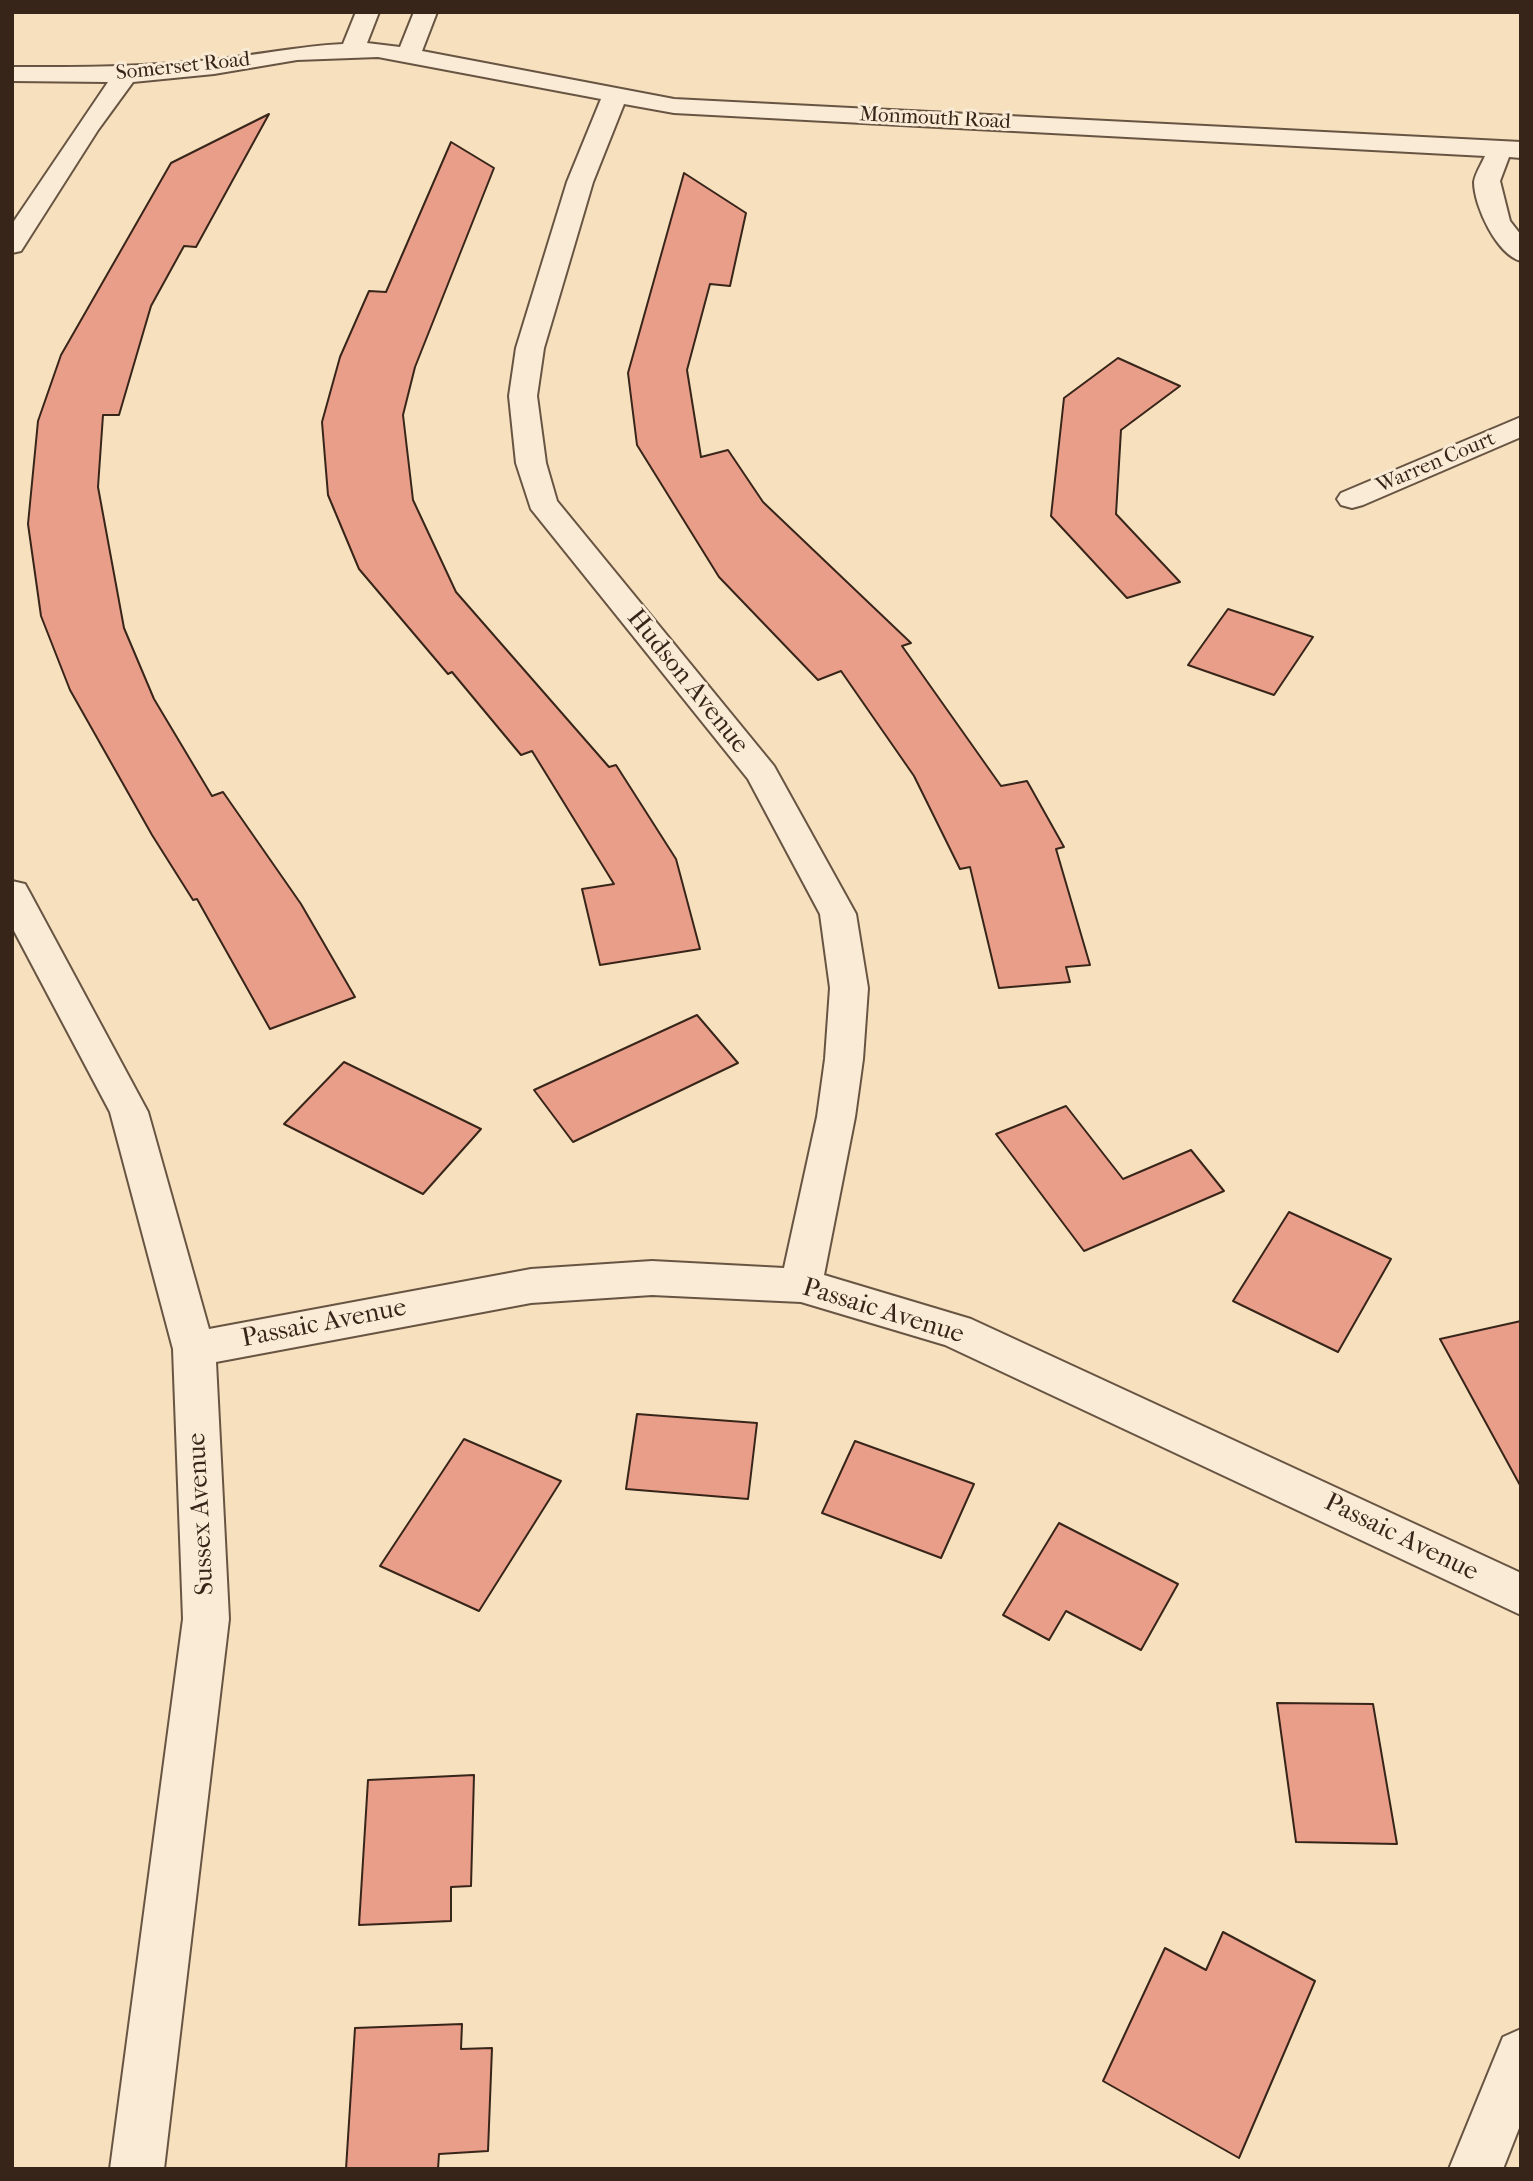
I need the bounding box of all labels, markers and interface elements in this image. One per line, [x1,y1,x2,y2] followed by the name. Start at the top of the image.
[115,47,251,87] street label: Somerset Road
[859,102,1011,136] street label: Monmouth Road
[1373,427,1499,499] street label: Warren Court
[619,604,755,760] street label: Hudson Avenue
[799,1273,967,1351] street label: Passaic Avenue
[239,1293,409,1355] street label: Passaic Avenue
[182,1432,222,1596] street label: Sussex Avenue
[1319,1487,1483,1589] street label: Passaic Avenue

